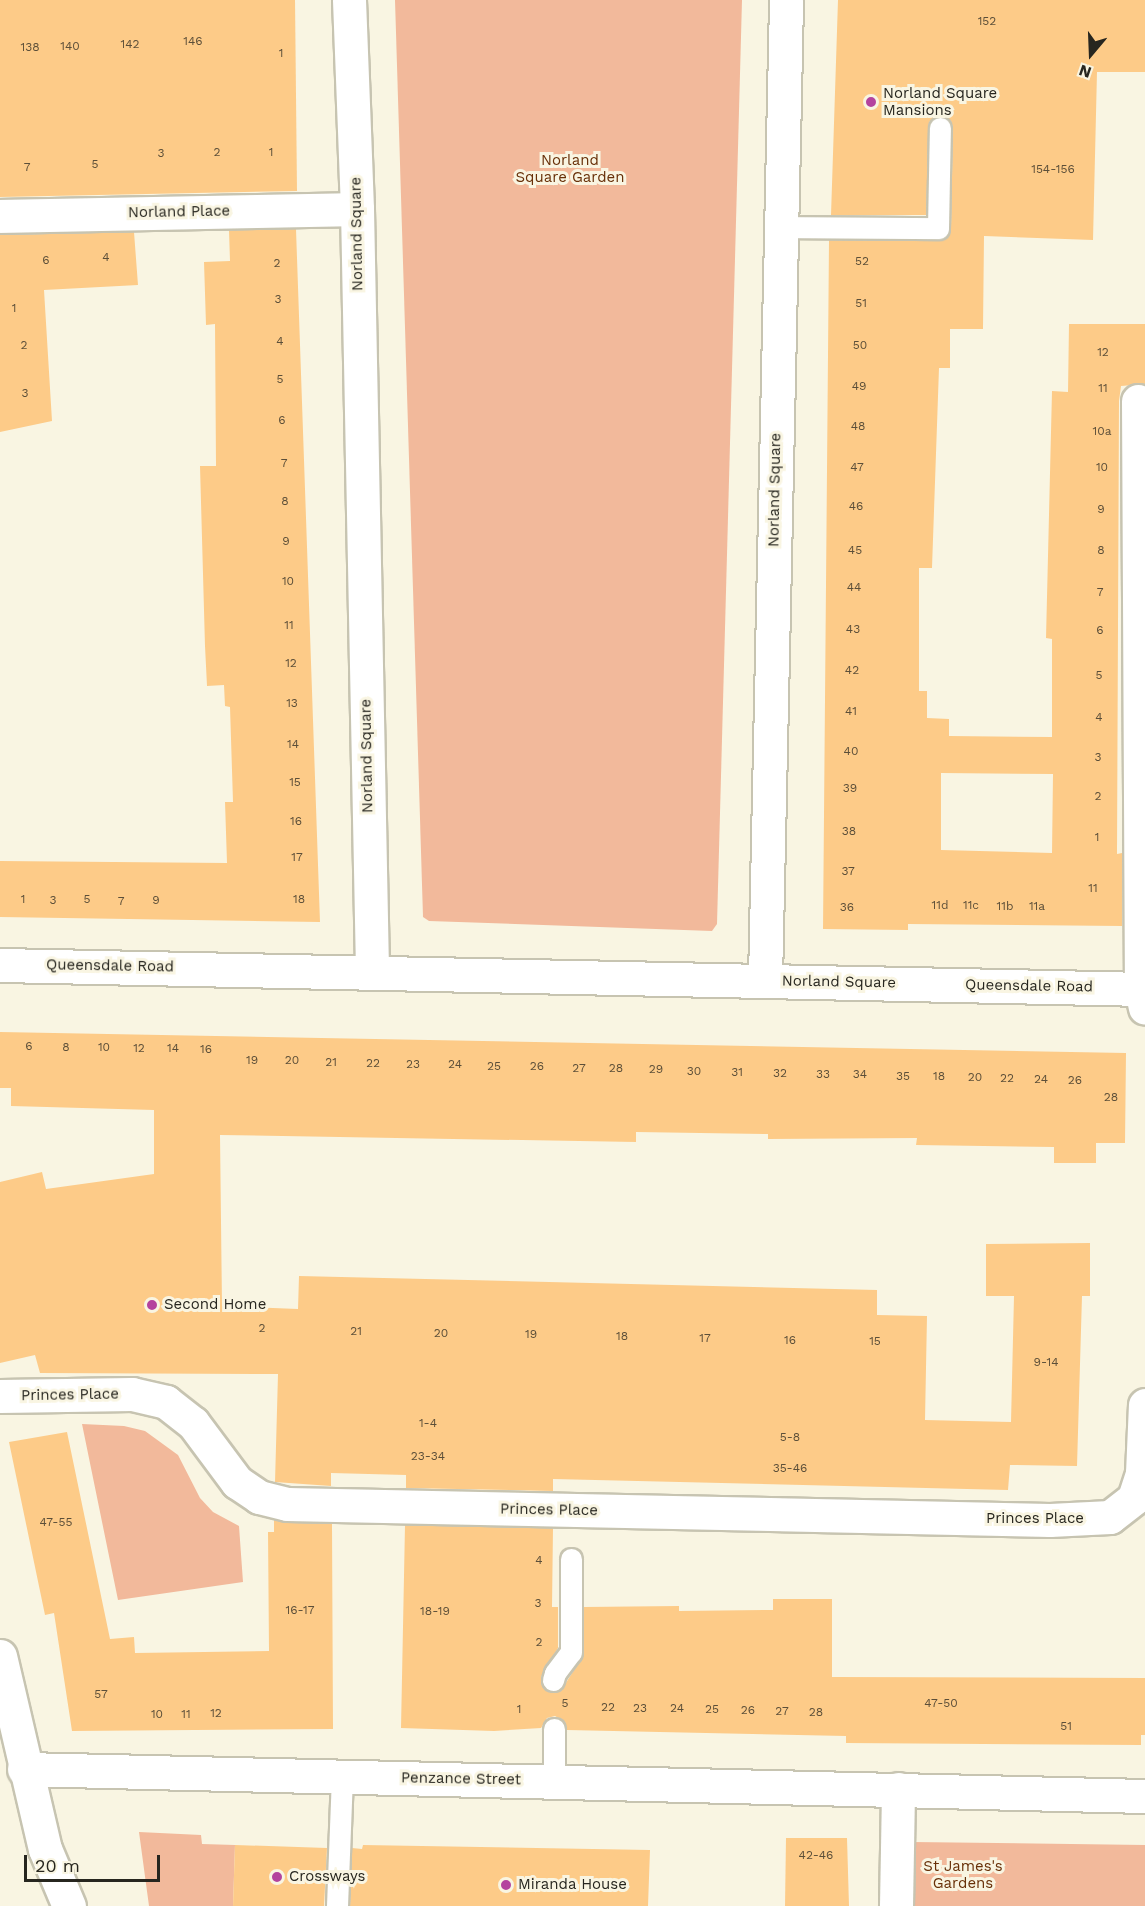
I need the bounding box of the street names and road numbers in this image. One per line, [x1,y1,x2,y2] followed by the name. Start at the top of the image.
[347,177,367,291] street label: Norland Square
[128,202,230,222] street label: Norland Place
[765,433,785,547] street label: Norland Square
[357,699,377,813] street label: Norland Square
[46,956,174,976] street label: Queensdale Road
[782,972,896,992] street label: Norland Square
[965,976,1093,996] street label: Queensdale Road
[21,1385,119,1405] street label: Princes Place
[500,1500,598,1520] street label: Princes Place
[986,1510,1084,1528] street label: Princes Place
[401,1769,521,1789] street label: Penzance Street

